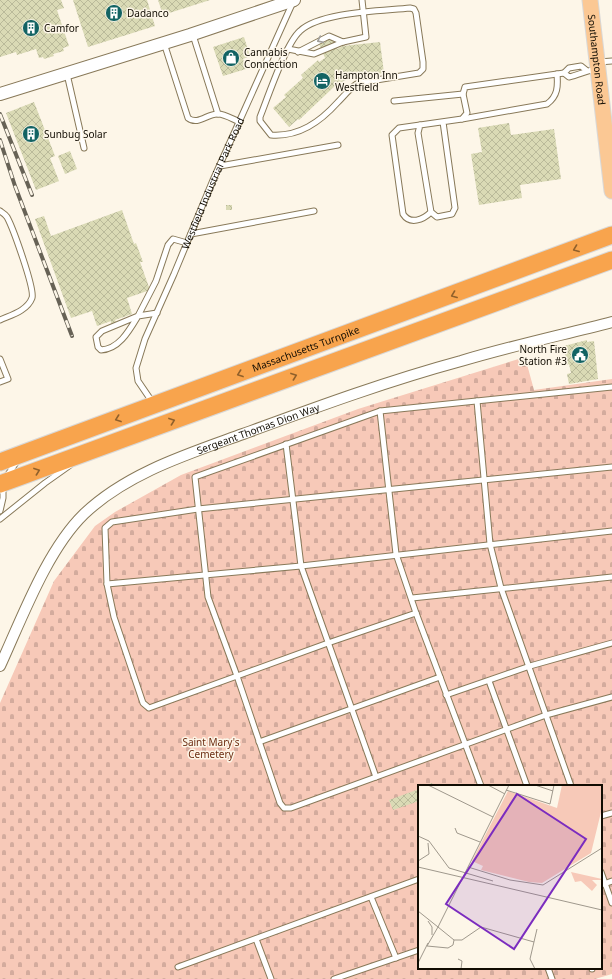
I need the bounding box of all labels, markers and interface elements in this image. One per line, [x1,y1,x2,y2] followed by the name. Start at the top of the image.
[104,3,124,23] building icon: Dadanco
[127,6,169,20] place label: Dadanco
[585,13,609,106] street label: Southampton Road
[21,18,41,38] building icon: Camfor
[44,21,79,35] place label: Camfor
[317,35,324,43] one-way arrow
[244,45,298,71] place label: Cannabis Connection
[221,48,241,68] shop icon: Cannabis Connection
[335,68,398,94] place label: Hampton Inn Westfield
[312,71,332,91] hotel icon: Hampton Inn Westfield
[178,115,247,251] street label: Westfield Industrial Park Road
[21,124,41,144] building icon: Sunbug Solar
[44,127,107,141] place label: Sunbug Solar
[572,245,579,253] one-way arrow
[450,291,457,299] one-way arrow
[250,322,362,375] street label: Massachusetts Turnpike
[519,342,567,368] place label: North Fire Station #3
[570,345,590,365] public building icon: North Fire Station #3
[237,369,244,378] one-way arrow
[290,372,297,381] one-way arrow
[195,400,322,457] street label: Sergeant Thomas Dion Way
[115,414,122,422] one-way arrow
[168,417,175,425] one-way arrow
[33,467,40,475] one-way arrow
[182,735,240,761] park label: Saint Mary's Cemetery
[418,785,602,969] inset map

